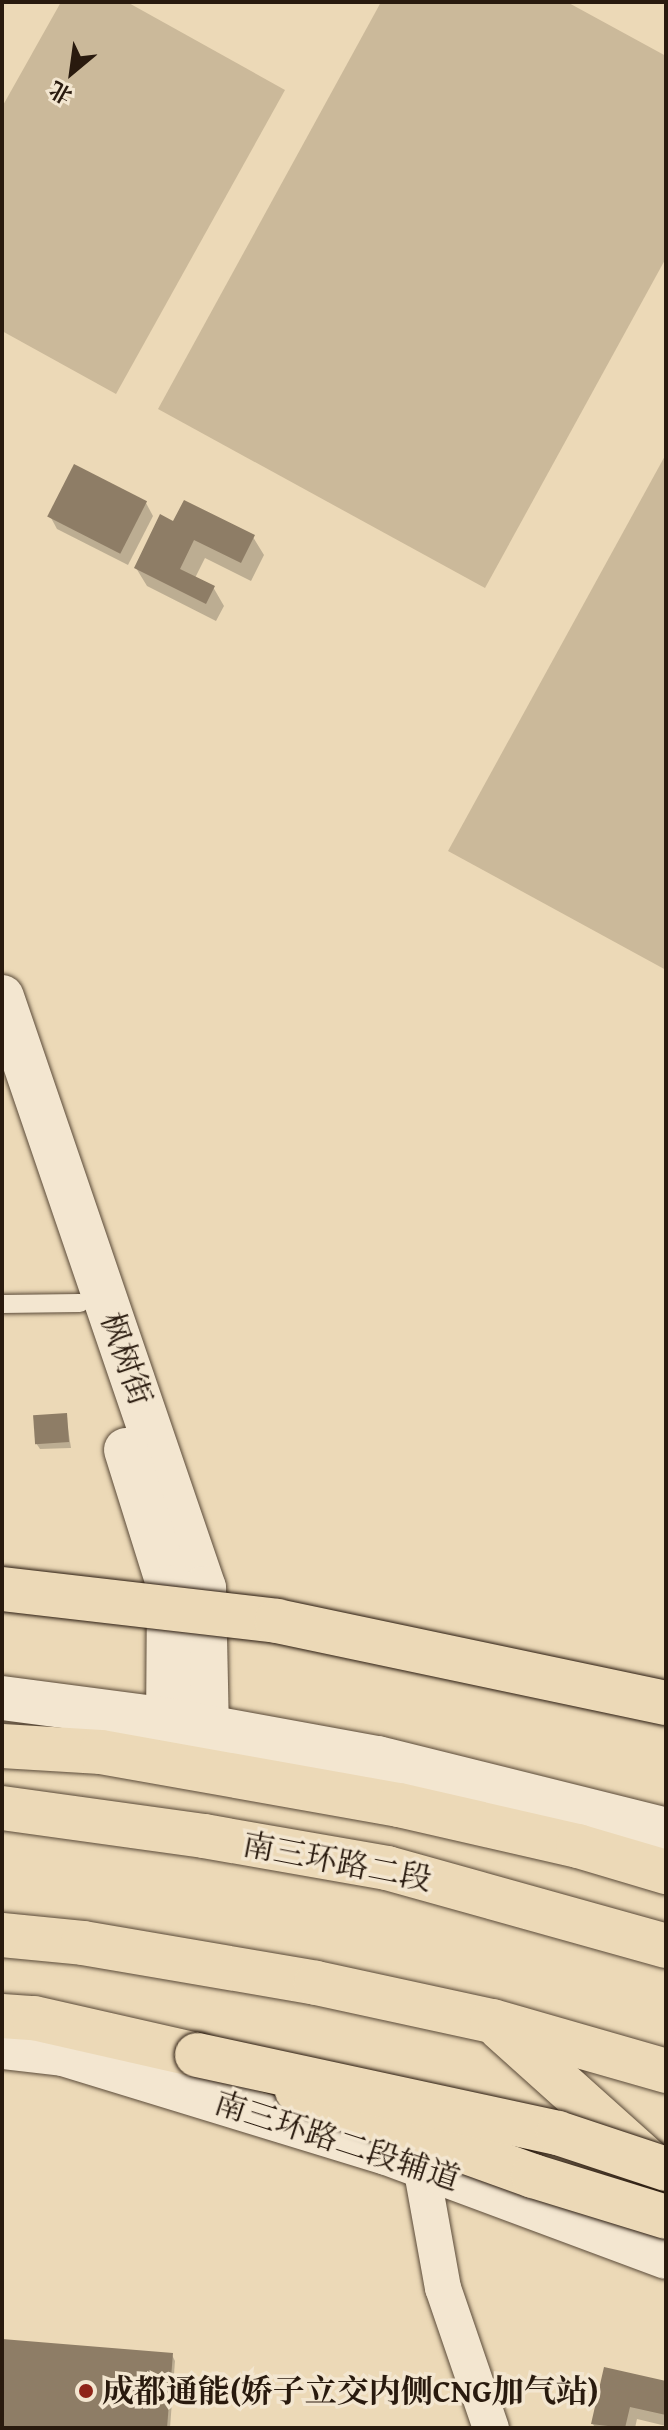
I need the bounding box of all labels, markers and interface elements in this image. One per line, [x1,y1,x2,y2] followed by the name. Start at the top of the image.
[32,32,112,112] north arrow
[43,74,78,112] text: 北
[92,1307,160,1411] street label: 枫树街
[239,1825,435,1899] street label: 南三环路二段
[209,2083,465,2199] street label: 南三环路二段辅道
[102,2372,598,2410] place label: 成都通能(娇子立交内侧CNG加气站)
[77,2382,95,2400] marker: 成都通能(娇子立交内侧CNG加气站)

